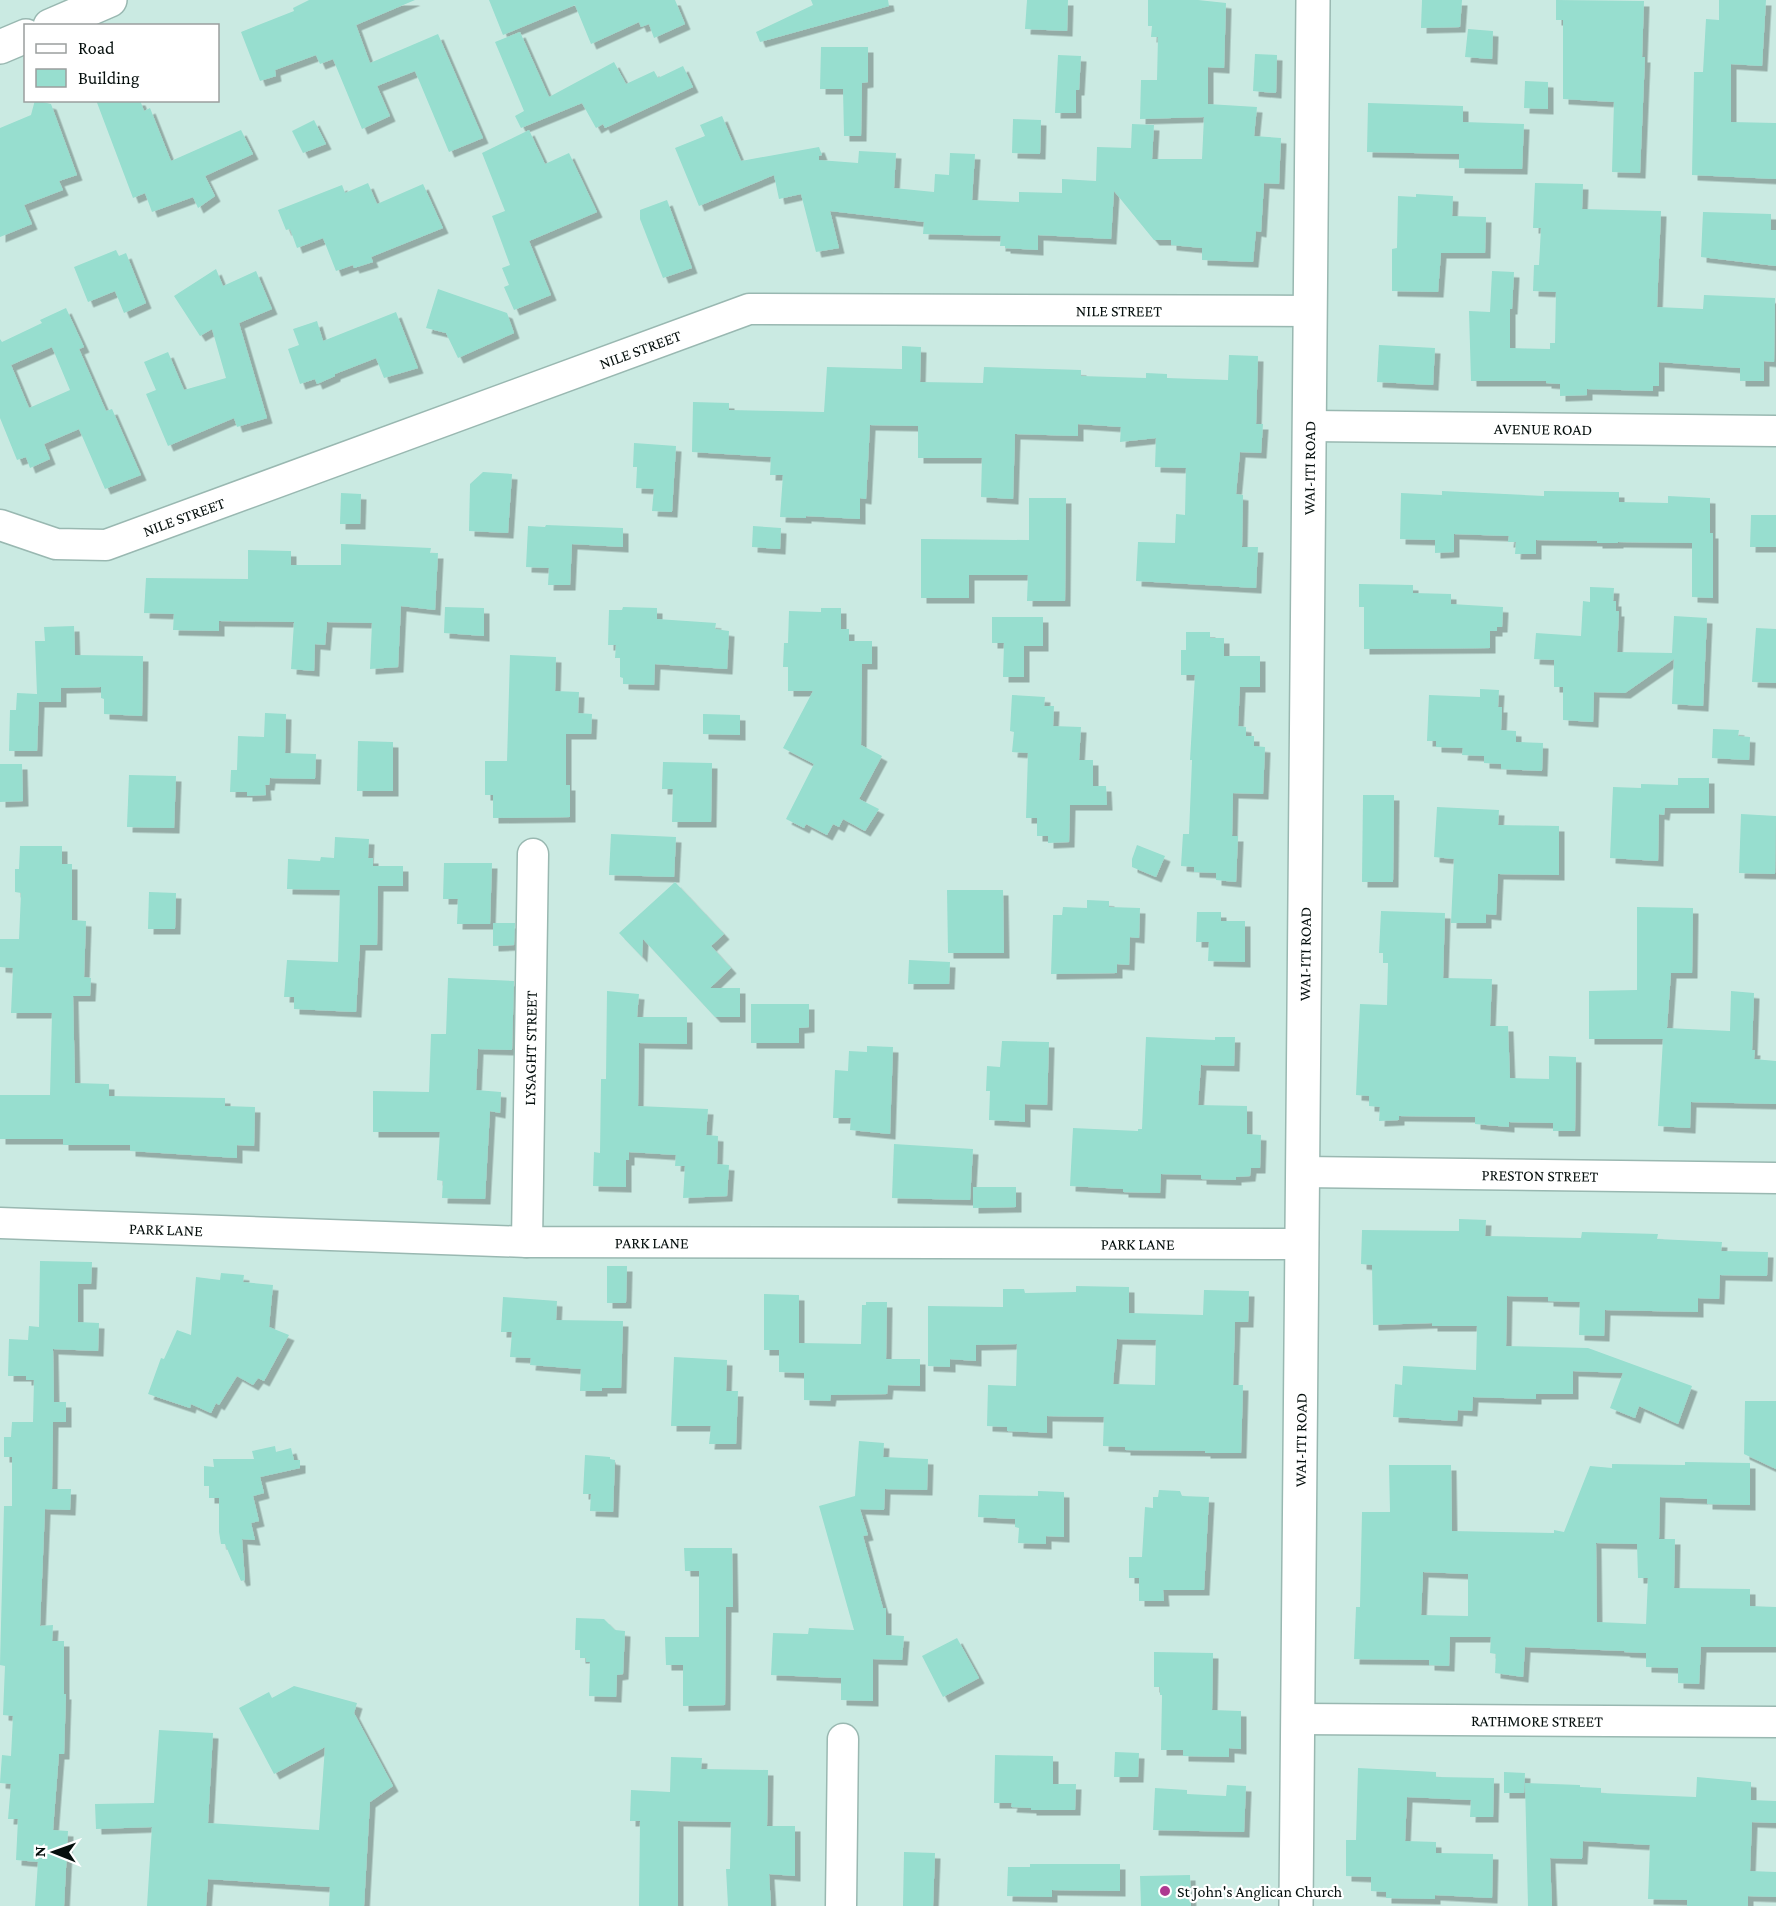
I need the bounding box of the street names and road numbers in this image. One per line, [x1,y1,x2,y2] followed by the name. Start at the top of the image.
[1076,302,1162,319] street label: NILE STREET
[597,326,684,372] street label: NILE STREET
[1494,419,1592,438] street label: AVENUE ROAD
[1300,421,1318,515] street label: WAI-ITI ROAD
[140,494,227,539] street label: NILE STREET
[1296,907,1313,1001] street label: WAI-ITI ROAD
[521,990,539,1106] street label: LYSAGHT STREET
[1481,1166,1599,1184] street label: PRESTON STREET
[129,1219,203,1239] street label: PARK LANE
[615,1234,689,1251] street label: PARK LANE
[1101,1235,1175,1252] street label: PARK LANE
[1291,1393,1309,1487] street label: WAI-ITI ROAD
[1471,1712,1603,1729] street label: RATHMORE STREET

